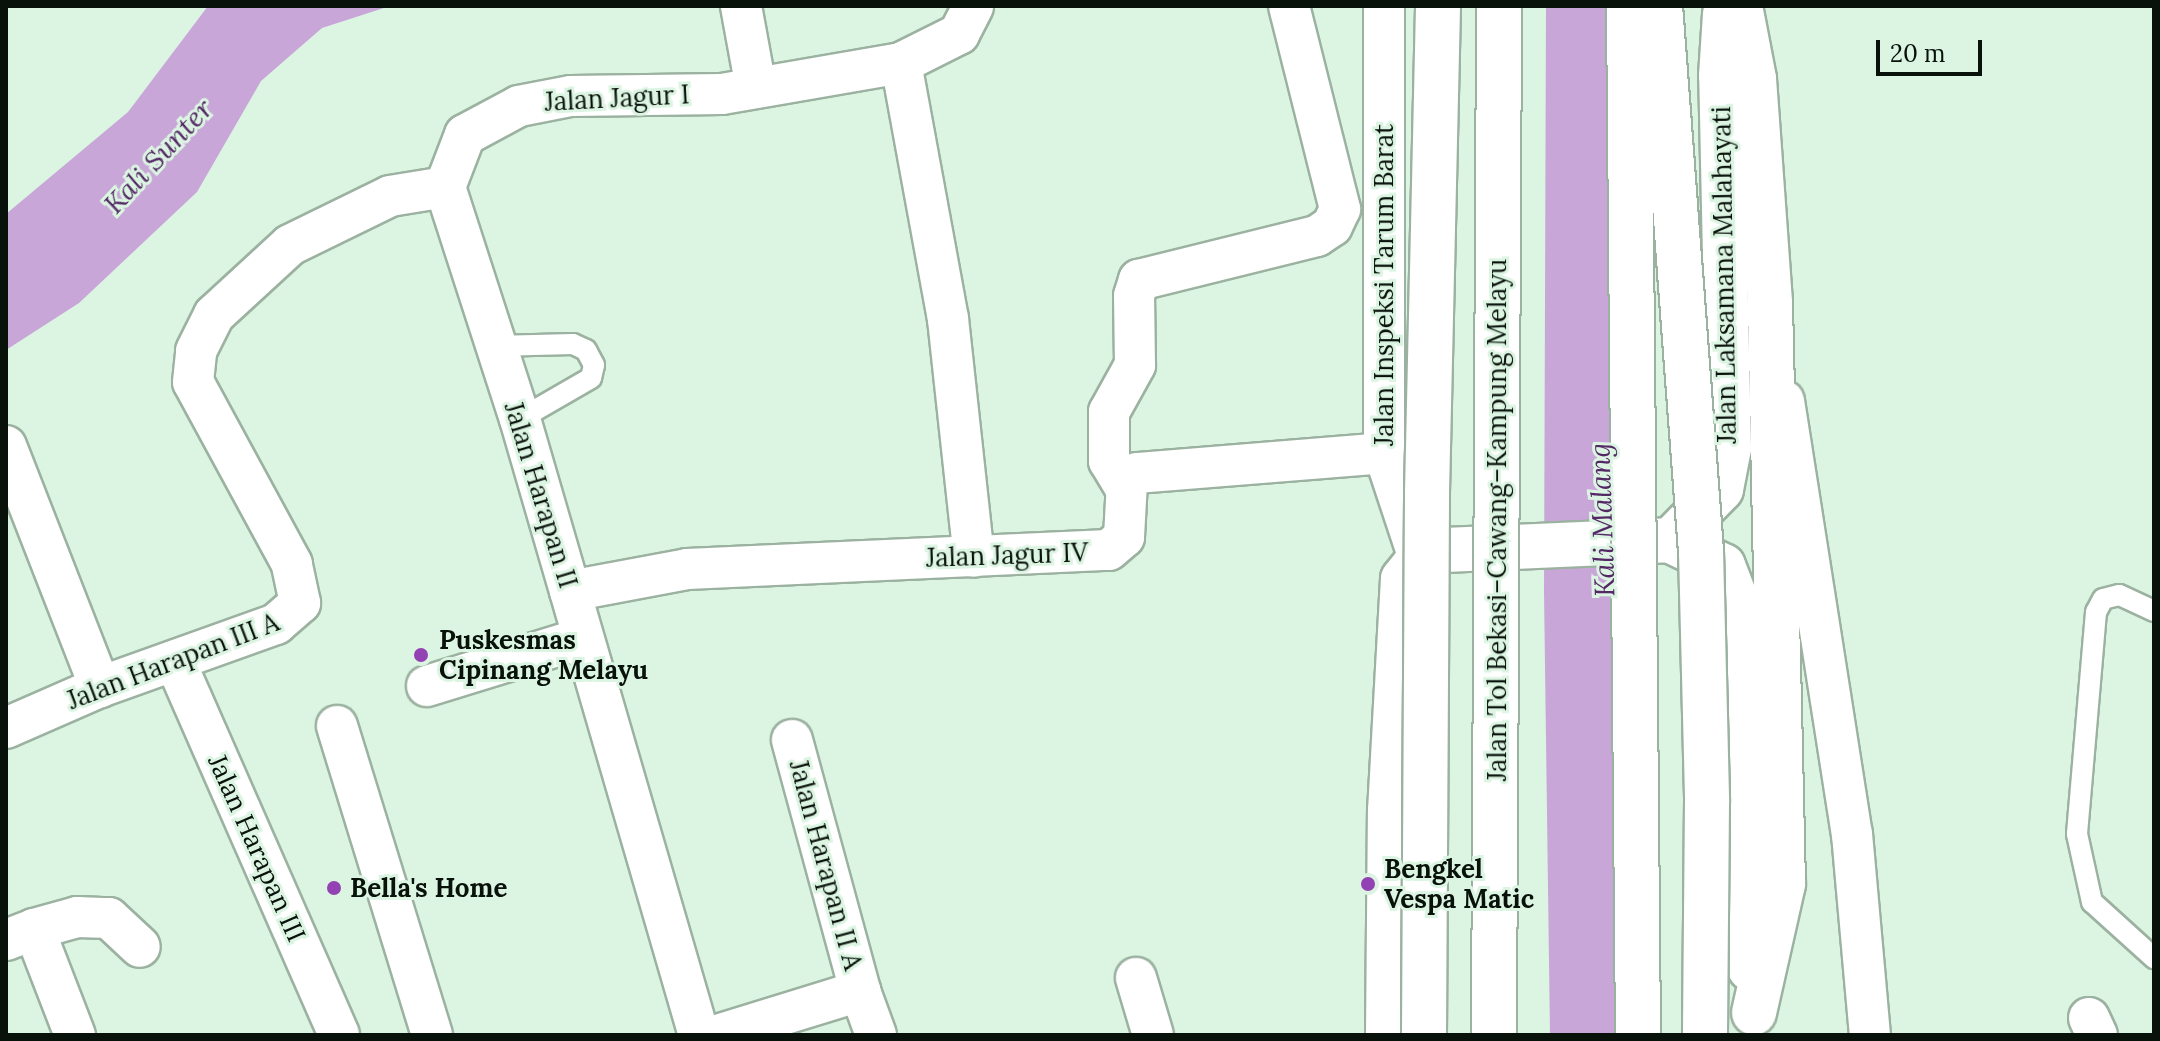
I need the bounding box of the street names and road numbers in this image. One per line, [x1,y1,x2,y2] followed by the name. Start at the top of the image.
[544,79,690,117] street label: Jalan Jagur I
[1705,106,1743,444] street label: Jalan Laksamana Malahayati
[1368,124,1400,446] street label: Jalan Inspeksi Tarum Barat
[1481,259,1513,781] street label: Jalan Tol Bekasi–Cawang–Kampung Melayu
[498,398,584,592] street label: Jalan Harapan II
[925,537,1089,573] street label: Jalan Jagur IV
[63,606,283,716] street label: Jalan Harapan III A
[202,750,312,946] street label: Jalan Harapan III
[783,757,869,973] street label: Jalan Harapan II A

